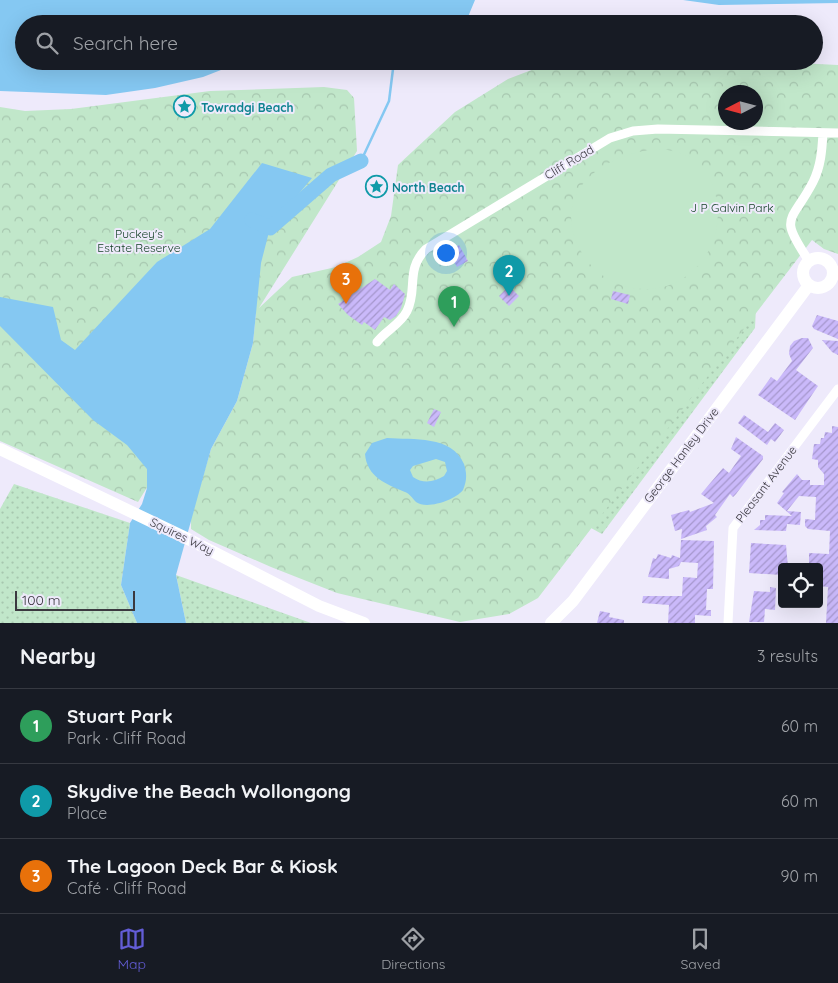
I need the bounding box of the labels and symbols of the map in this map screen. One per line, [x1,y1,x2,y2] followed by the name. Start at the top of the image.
[718,85,763,130] north arrow
[173,95,197,119] place icon: Towradgi Beach
[201,100,294,115] place label: Towradgi Beach
[542,141,596,183] street label: Cliff Road
[364,175,388,199] place icon: North Beach
[392,180,465,195] place label: North Beach
[690,200,774,215] park label: J P Galvin Park
[97,226,181,255] park label: Puckey's Estate Reserve
[433,240,459,266] your location
[493,255,525,296] pin: 2
[330,263,362,304] pin: 3
[438,286,470,327] pin: 1
[640,404,722,506] street label: George Hanley Drive
[732,442,800,525] street label: Pleasant Avenue
[148,514,216,558] street label: Squires Way
[15,588,135,611] scale bar

